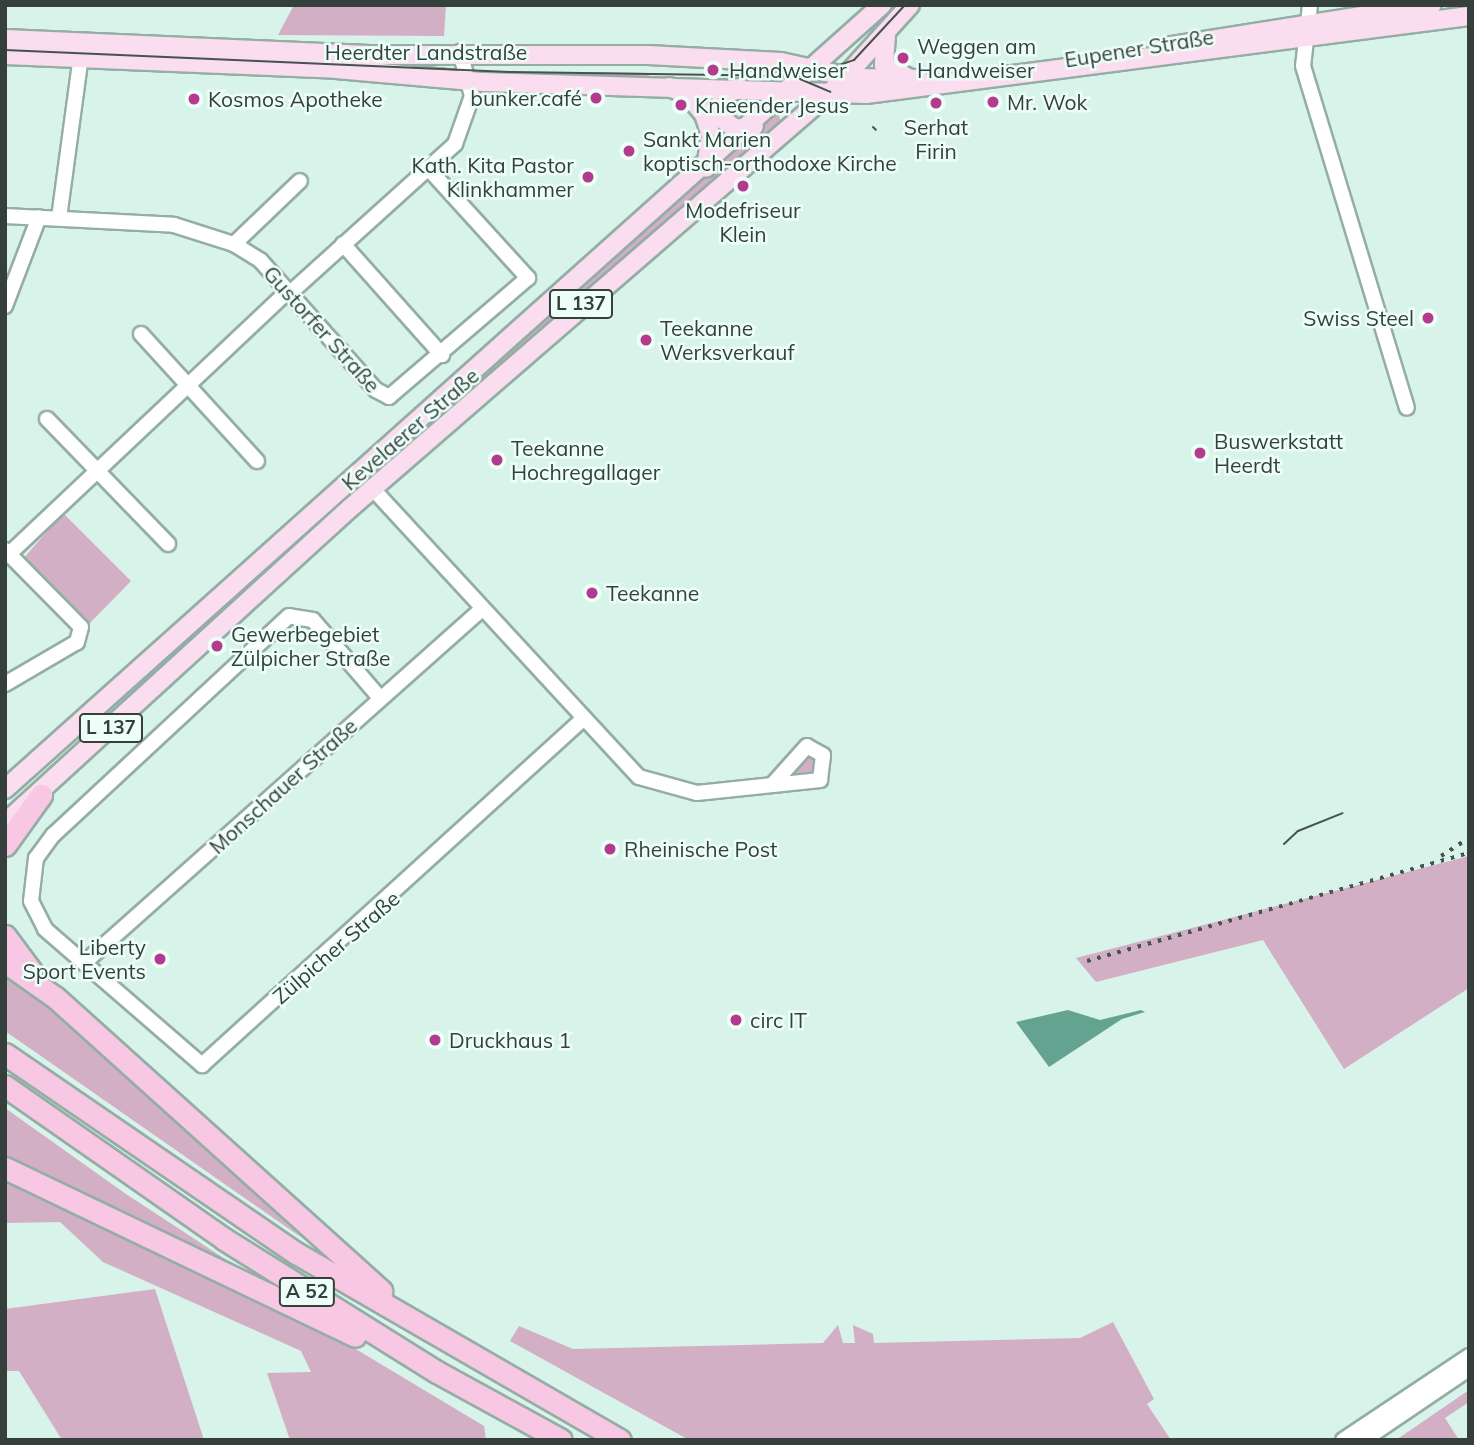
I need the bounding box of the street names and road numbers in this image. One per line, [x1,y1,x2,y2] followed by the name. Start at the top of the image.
[1063,24,1215,72] street label: Eupener Straße
[325,39,527,65] street label: Heerdter Landstraße
[259,260,385,398] street label: Gustorfer Straße
[548,288,614,320] road number: L 137
[336,363,484,495] street label: Kevelaerer Straße
[78,712,144,744] road number: L 137
[204,713,362,859] street label: Monschauer Straße
[268,885,404,1009] street label: Zülpicher Straße
[277,1276,337,1308] road number: A 52

